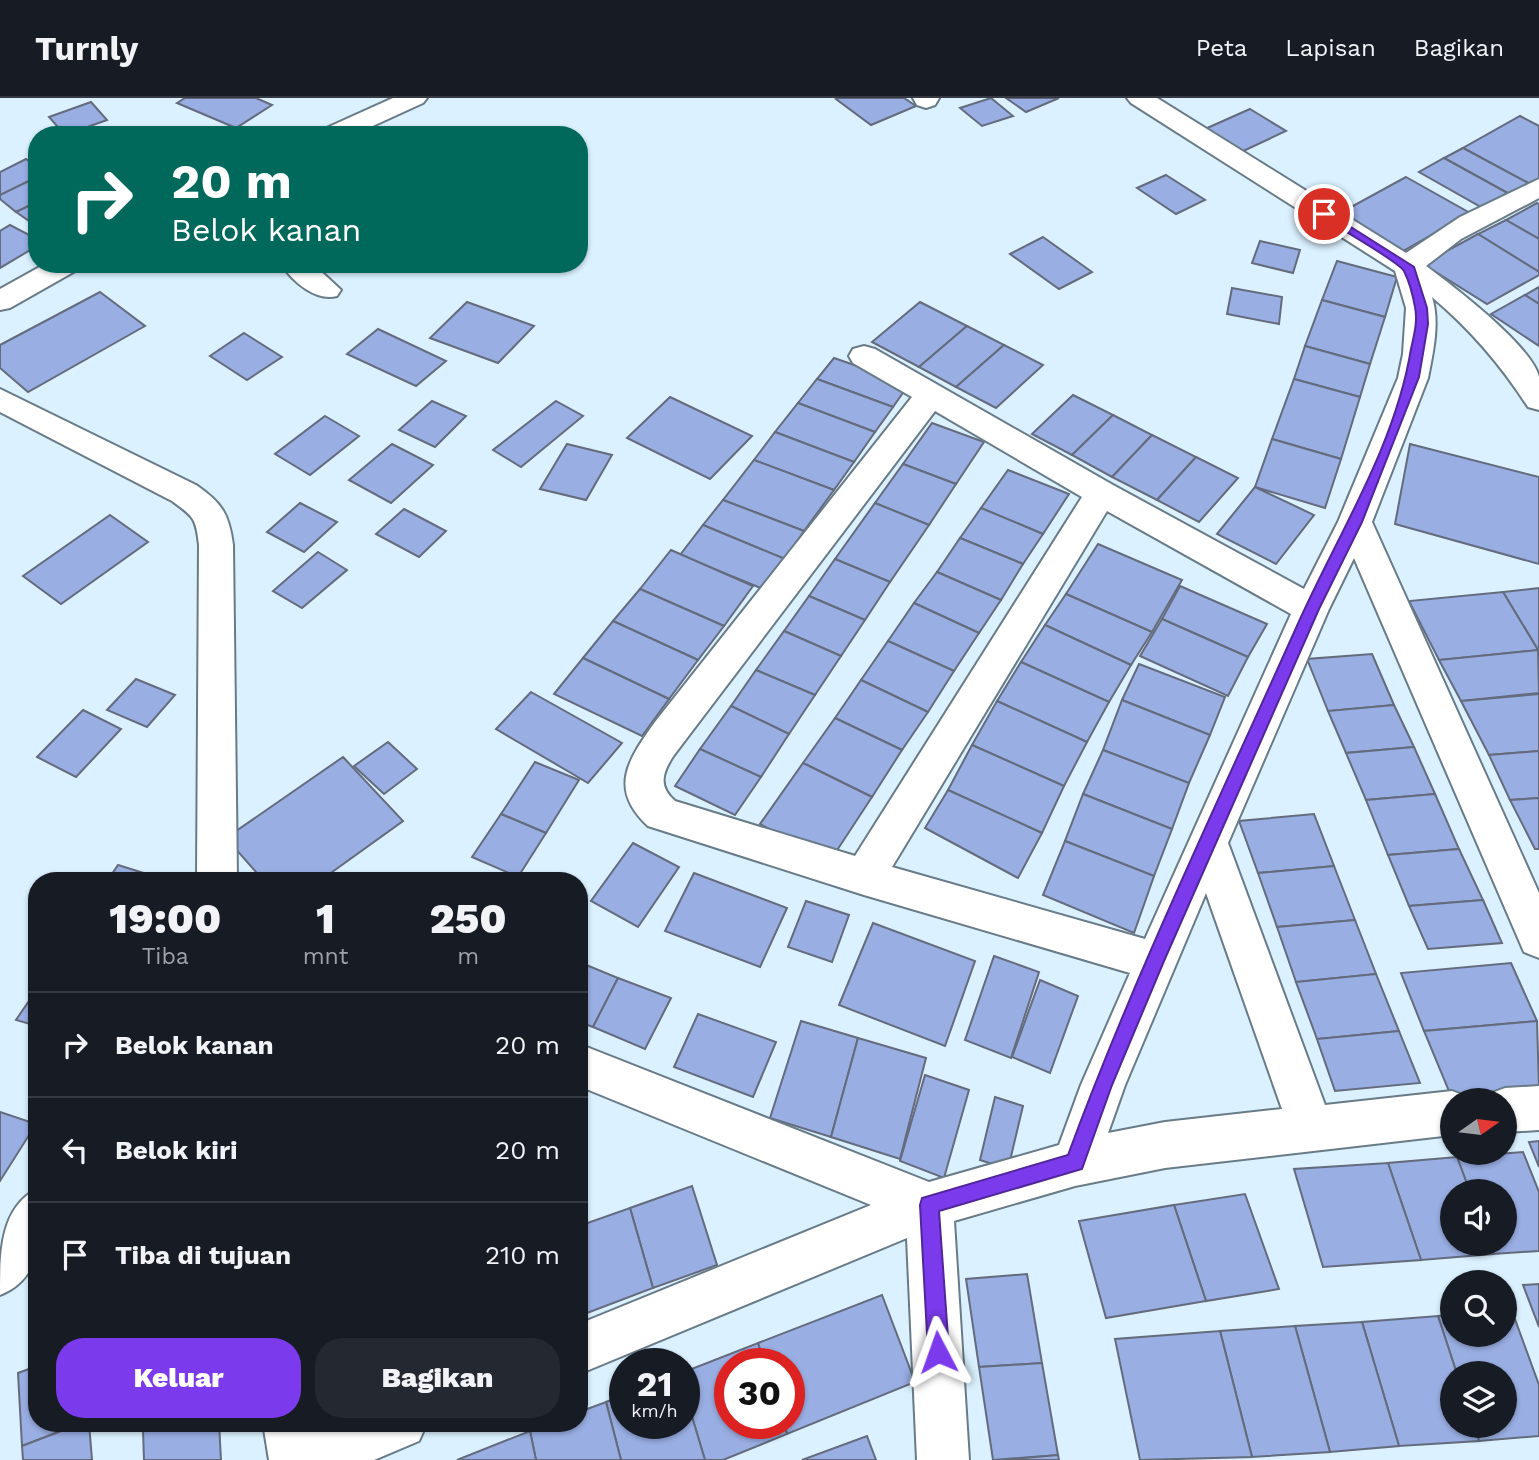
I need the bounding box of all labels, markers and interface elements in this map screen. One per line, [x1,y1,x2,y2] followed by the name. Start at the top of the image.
[35,29,138,68] text: Turnly
[1196,34,1247,62] text: Peta
[1285,34,1376,62] text: Lapisan
[1414,34,1504,62] text: Bagikan
[171,152,292,210] text: 20 m
[56,154,147,245] icon: right
[1294,184,1354,244] pin
[1305,195,1343,233] icon: arrive
[171,211,361,249] text: Belok kanan
[109,894,221,943] text: 19:00
[316,894,335,943] text: 1
[430,894,507,943] text: 250
[142,943,189,970] text: Tiba
[303,943,348,970] text: mnt
[457,943,479,970] text: m
[56,1026,94,1064] icon: right
[115,1030,274,1060] text: Belok kanan
[495,1030,560,1060] text: 20 m
[1440,1088,1517,1166] north arrow
[1440,1088,1517,1438] map controls
[56,1131,94,1169] icon: left
[115,1135,238,1165] text: Belok kiri
[495,1135,560,1165] text: 20 m
[1440,1179,1517,1256] button: sound
[56,1236,94,1274] icon: arrive
[115,1240,291,1270] text: Tiba di tujuan
[485,1240,560,1270] text: 210 m
[1440,1270,1517,1347] button: search
[901,1315,975,1389] position arrow
[56,1338,301,1418] button: Keluar
[315,1338,560,1418] button: Bagikan
[714,1348,805,1439] speed limit sign: 30
[1440,1361,1517,1438] button: layers
[637,1363,672,1405] text: 21
[631,1400,678,1421] text: km/h

